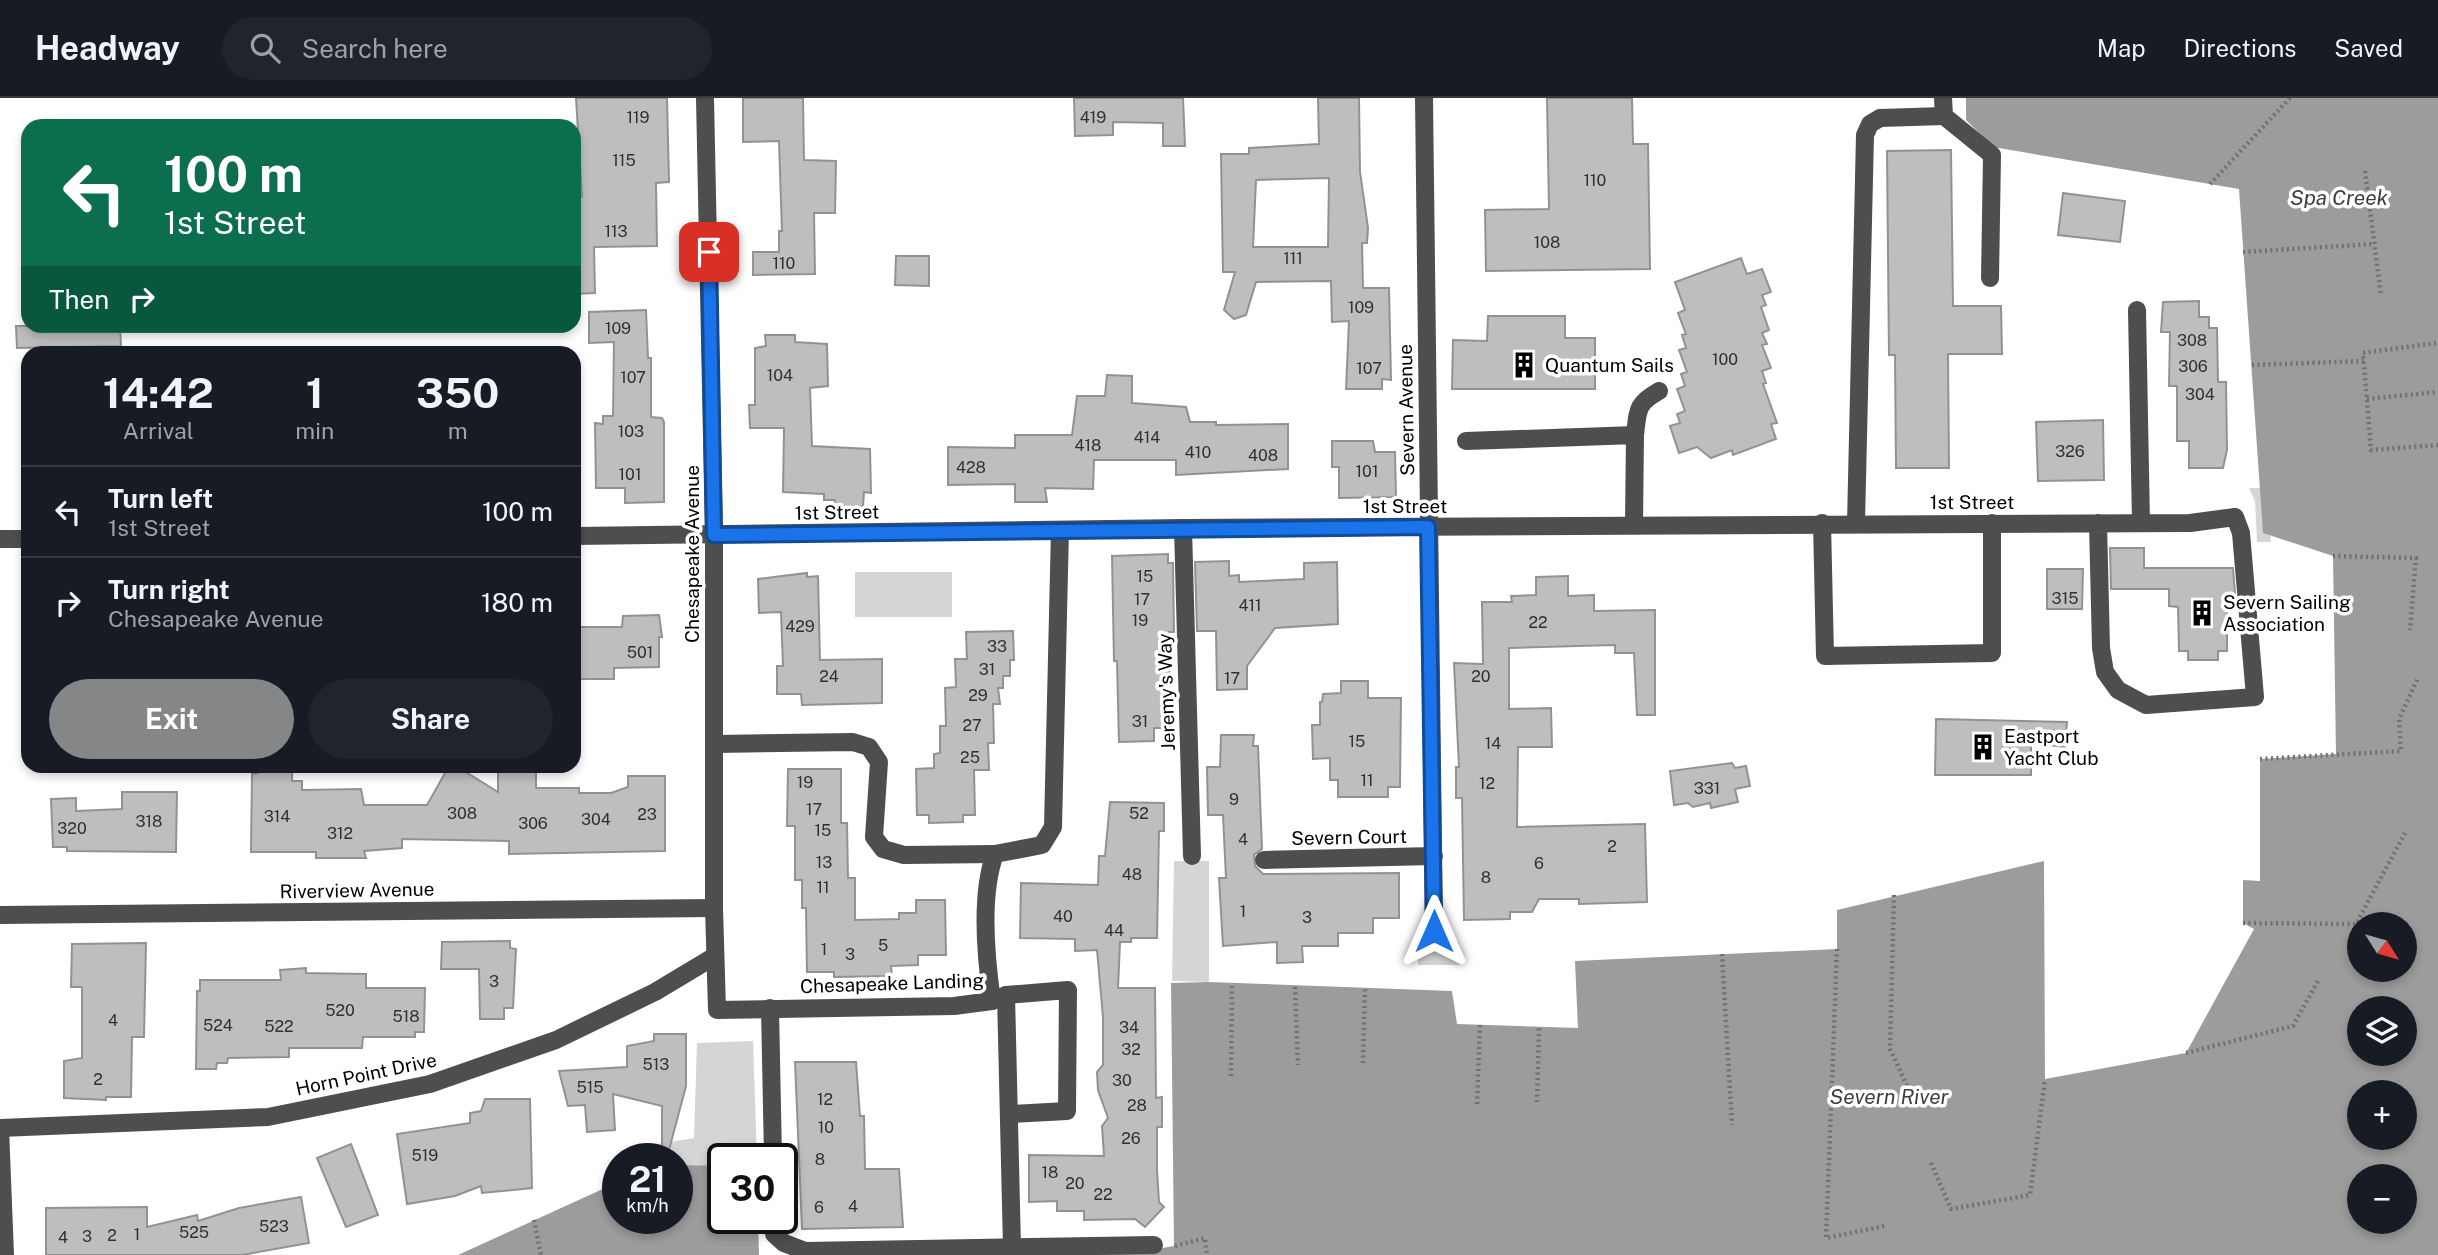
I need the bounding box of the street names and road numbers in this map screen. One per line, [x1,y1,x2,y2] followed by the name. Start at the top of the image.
[1394,344,1418,476] street label: Severn Avenue
[681,465,703,643] street label: Chesapeake Avenue
[1930,491,2014,513] street label: 1st Street
[1363,495,1447,517] street label: 1st Street
[794,500,880,524] street label: 1st Street
[1153,633,1179,751] street label: Jeremy's Way
[1291,825,1407,849] street label: Severn Court
[279,878,435,902] street label: Riverview Avenue
[800,969,985,997] street label: Chesapeake Landing
[293,1048,439,1100] street label: Horn Point Drive

